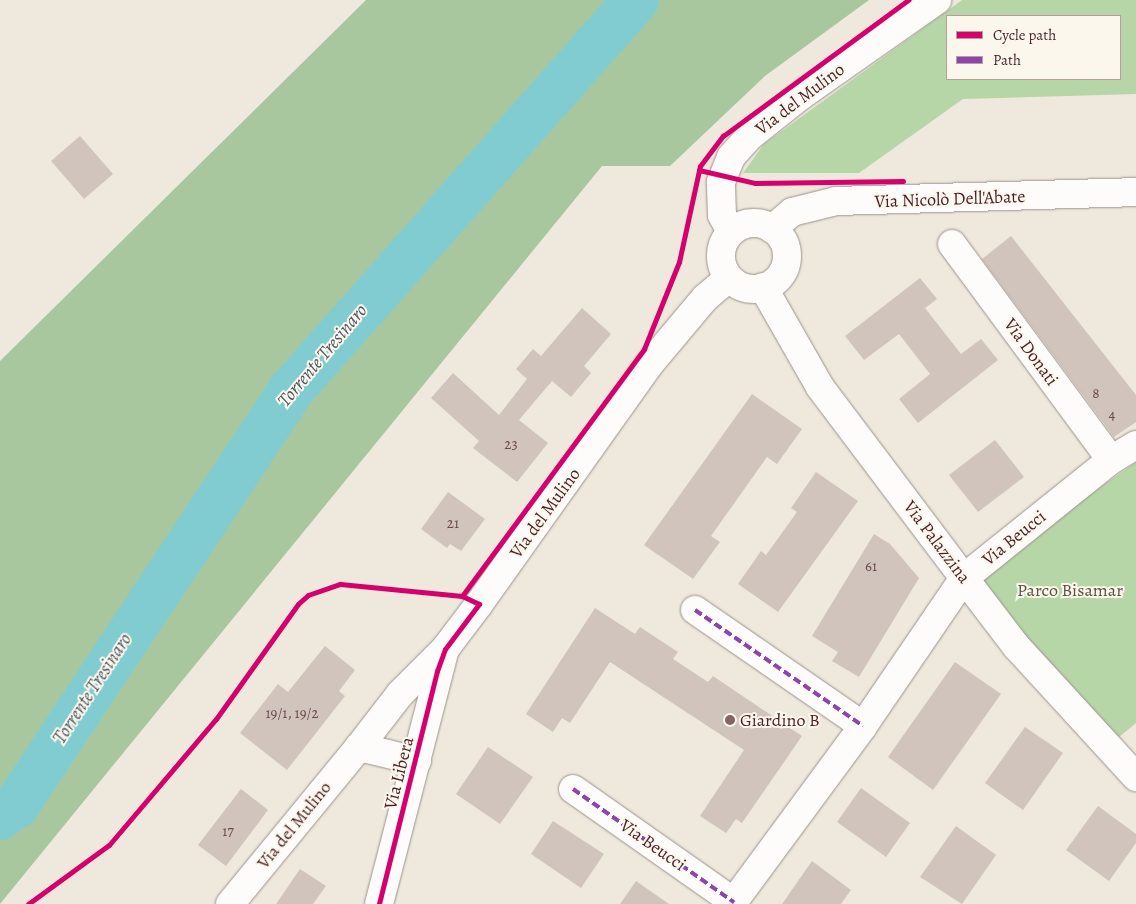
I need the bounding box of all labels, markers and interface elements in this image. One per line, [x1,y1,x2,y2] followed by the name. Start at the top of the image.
[946,15,1121,80] legend
[993,25,1056,45] text: Cycle path
[993,50,1021,70] text: Path
[751,59,849,139] street label: Via del Mulino
[874,186,1026,212] street label: Via Nicolò Dell'Abate
[273,300,373,412] water label: Torrente Tresinaro
[999,314,1063,390] street label: Via Donati
[1092,385,1100,403] house number: 8
[1109,406,1115,424] house number: 4
[504,436,518,454] house number: 23
[505,464,585,562] street label: Via del Mulino
[899,496,975,588] street label: Via Palazzina
[978,506,1050,570] street label: Via Beucci
[447,515,459,533] house number: 21
[865,558,877,576] house number: 61
[1017,579,1123,601] park label: Parco Bisamar
[49,629,137,749] water label: Torrente Tresinaro
[265,705,319,723] house number: 19/1, 19/2
[740,709,820,731] place label: Giardino B
[724,714,736,726] marker: Giardino B
[380,735,418,811] street label: Via Libera
[252,777,336,873] street label: Via del Mulino
[616,814,690,876] street label: Via Beucci
[222,823,234,841] house number: 17

